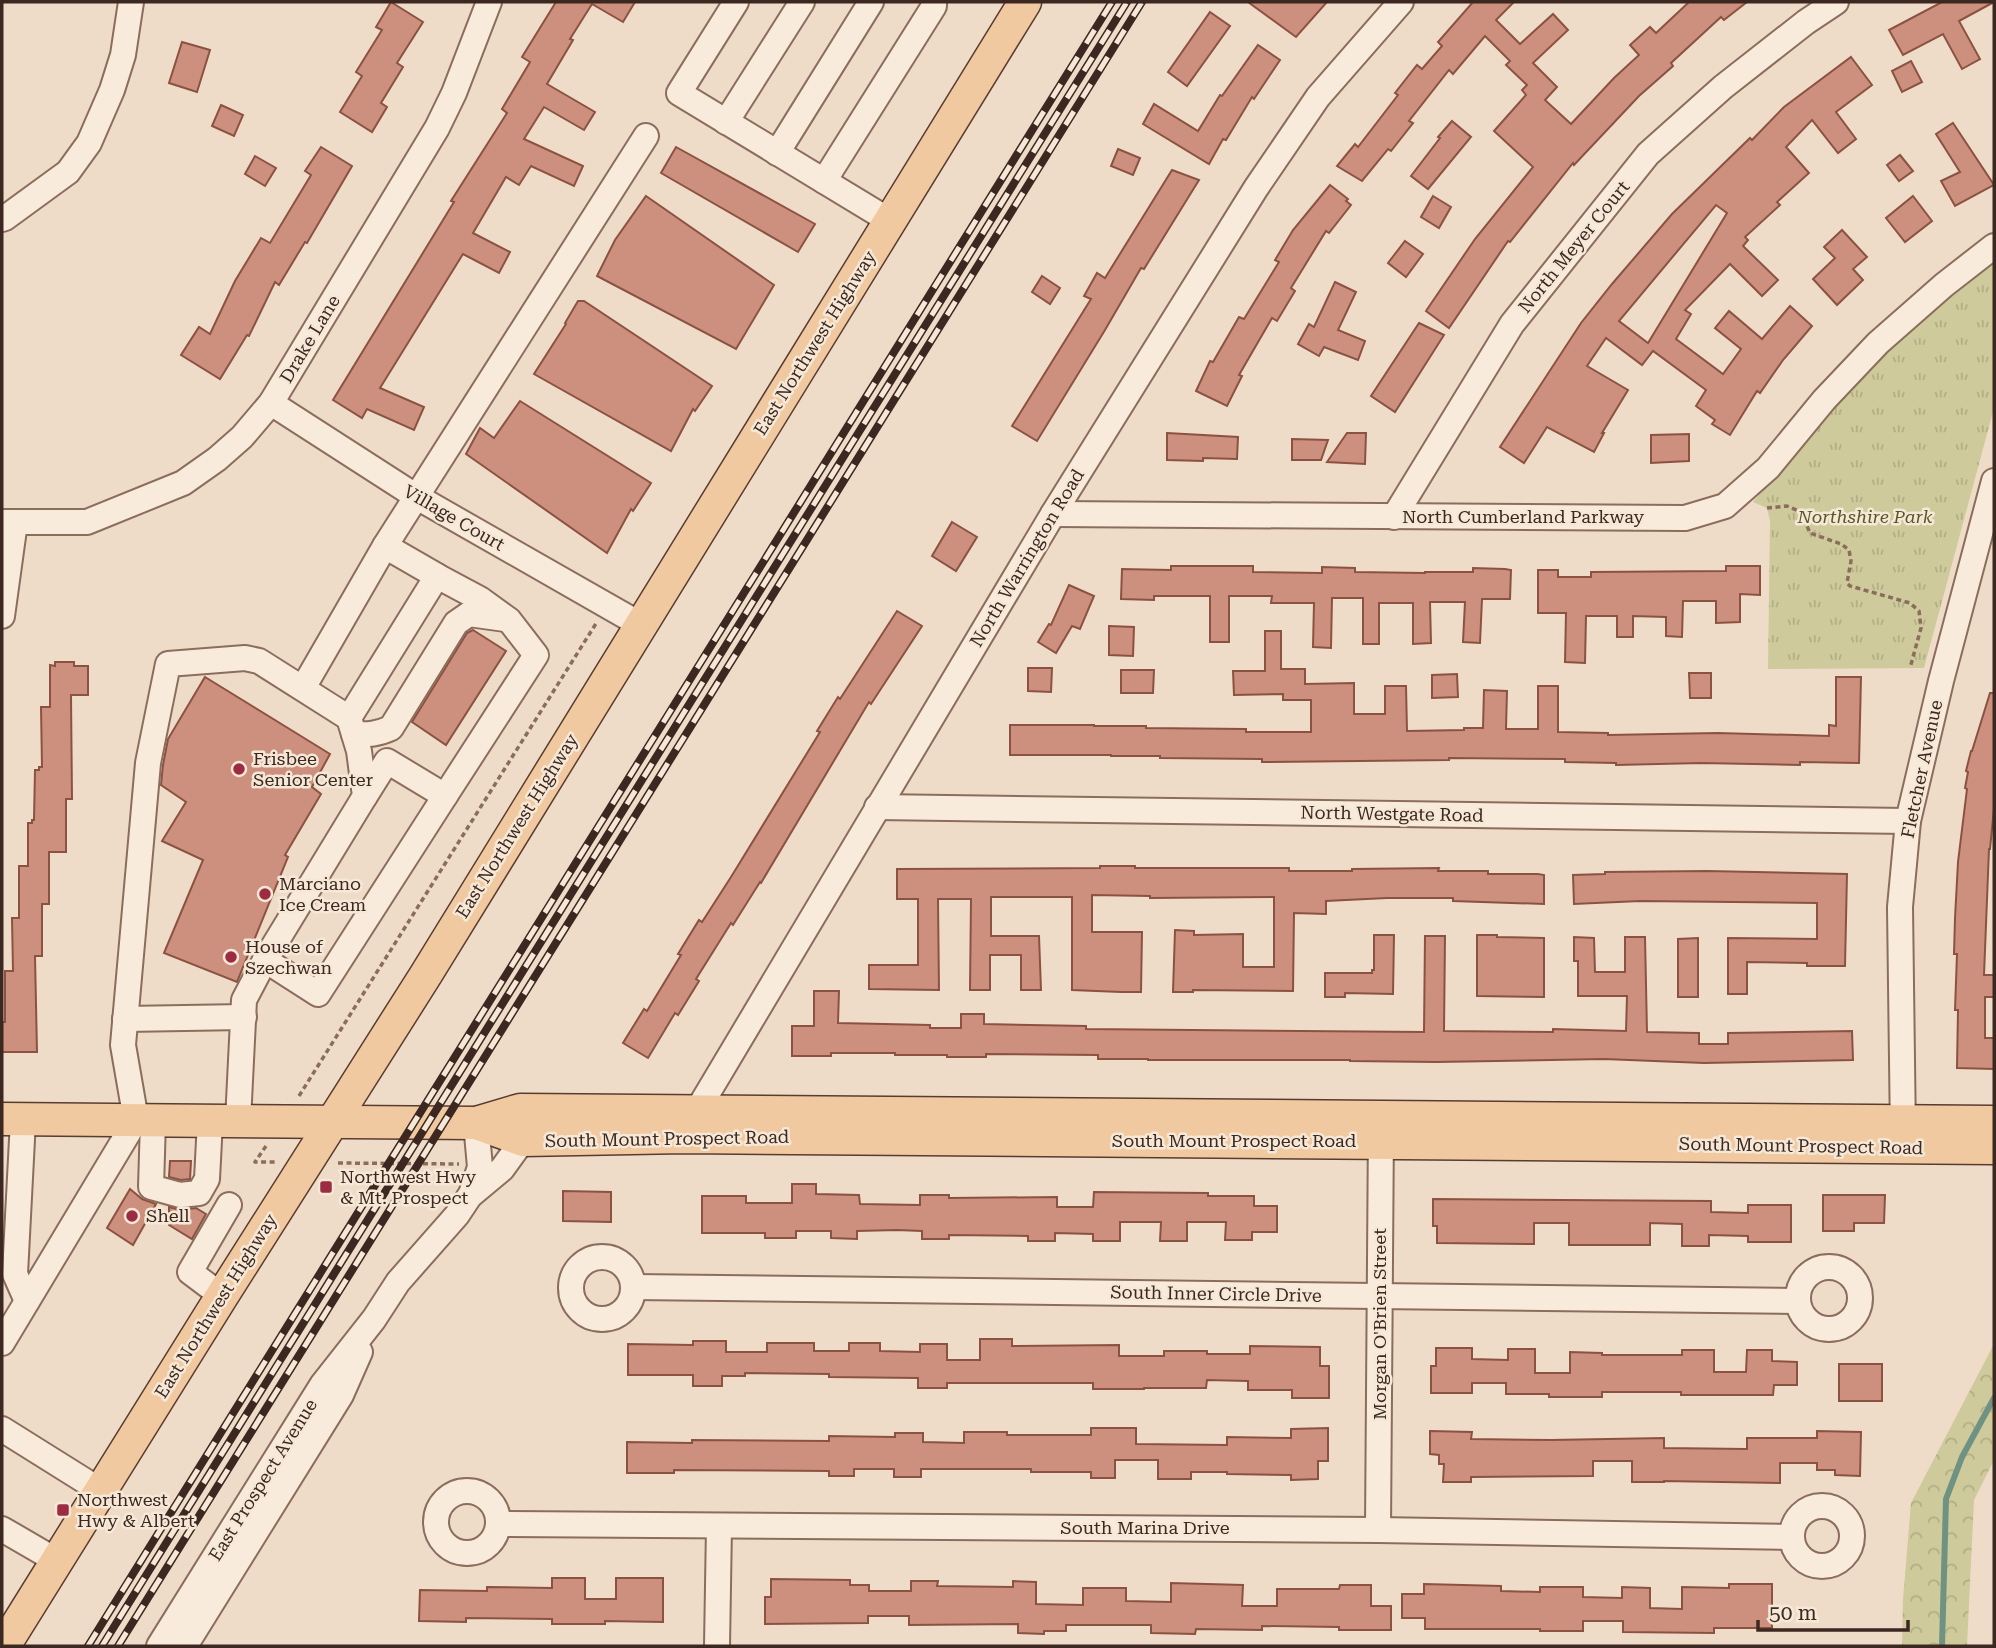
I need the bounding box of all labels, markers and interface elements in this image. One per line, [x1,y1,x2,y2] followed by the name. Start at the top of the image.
[1514,176,1634,317] street label: North Meyer Court
[749,246,880,439] street label: East Northwest Highway
[275,291,344,386] street label: Drake Lane
[965,465,1088,650] street label: North Warrington Road
[400,480,509,555] street label: Village Court
[1402,506,1644,527] street label: North Cumberland Parkway
[1797,506,1933,527] park label: Northshire Park
[1897,698,1946,840] street label: Fletcher Avenue
[451,729,582,922] street label: East Northwest Highway
[253,748,373,790] place label: Frisbee Senior Center
[231,761,247,777] marker: Frisbee Senior Center
[1300,801,1484,826] street label: North Westgate Road
[279,873,366,915] place label: Marciano Ice Cream
[257,886,273,902] marker: Marciano Ice Cream
[245,936,333,978] place label: House of Szechwan
[223,949,239,965] marker: House of Szechwan
[545,1126,790,1151] street label: South Mount Prospect Road
[1112,1130,1357,1151] street label: South Mount Prospect Road
[1679,1133,1924,1158] street label: South Mount Prospect Road
[340,1166,477,1208] place label: Northwest Hwy & Mt. Prospect
[318,1179,334,1195] marker: Northwest Hwy & Mt. Prospect
[146,1205,190,1226] place label: Shell
[124,1208,140,1224] marker: Shell
[150,1209,281,1402] street label: East Northwest Highway
[1369,1228,1390,1420] street label: Morgan O'Brien Street
[1110,1281,1322,1306] street label: South Inner Circle Drive
[204,1395,321,1565] street label: East Prospect Avenue
[77,1489,195,1531] place label: Northwest Hwy & Albert
[55,1502,71,1518] marker: Northwest Hwy & Albert
[1060,1517,1230,1538] street label: South Marina Drive
[1758,1588,1909,1632] scale bar
[1769,1601,1817,1625] text: 50 m

